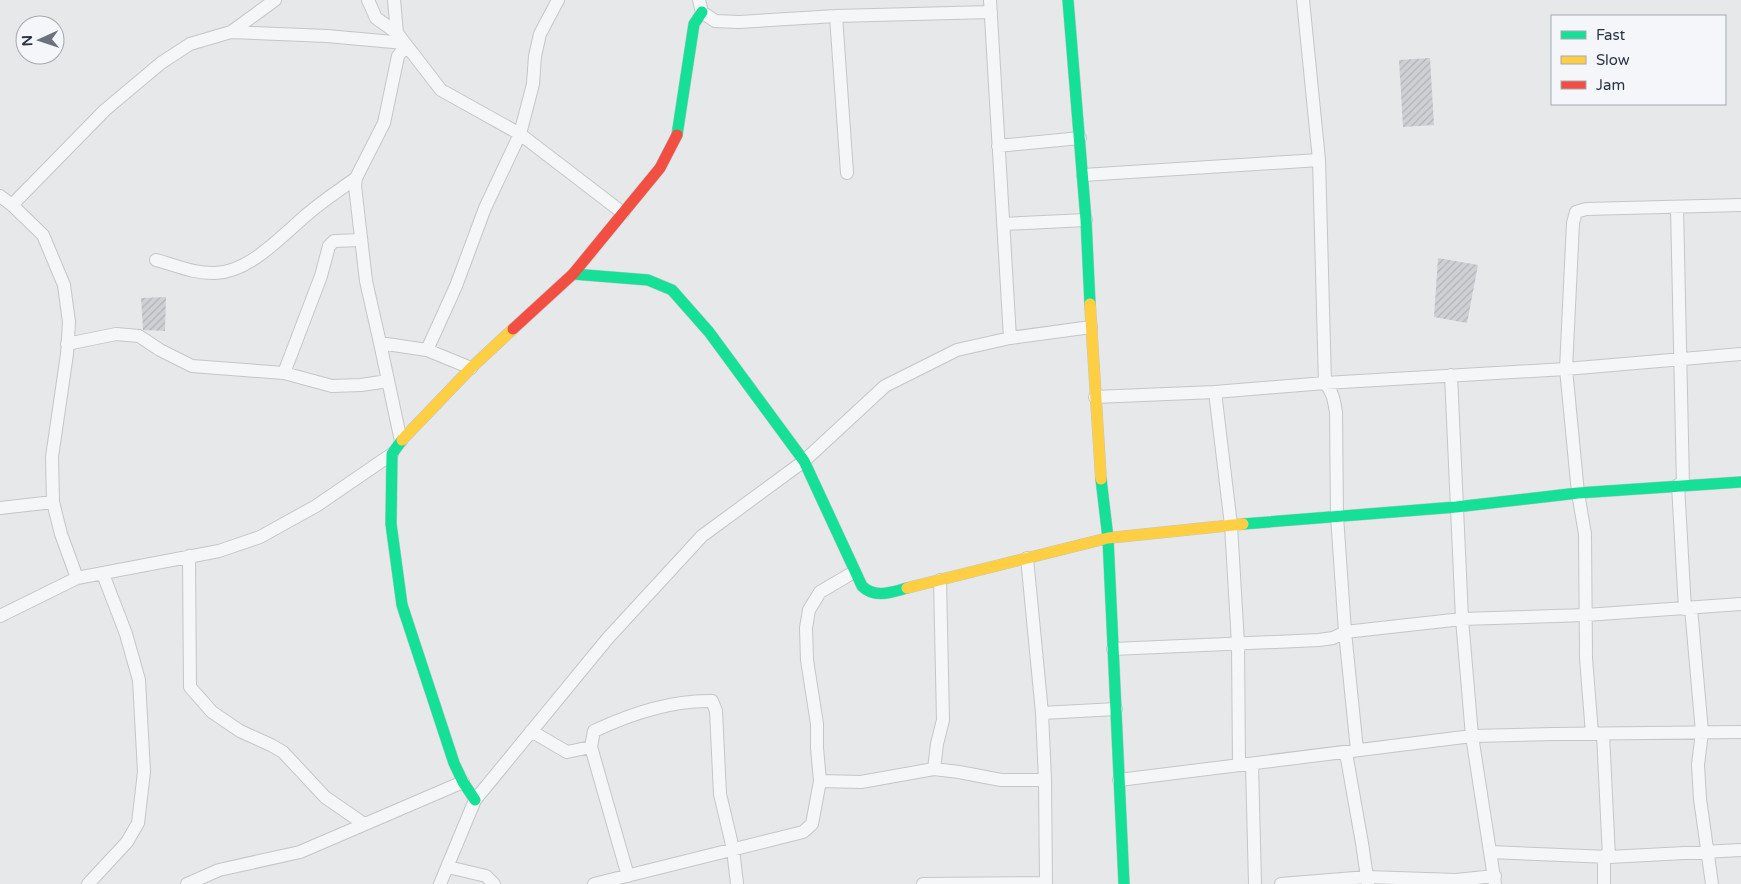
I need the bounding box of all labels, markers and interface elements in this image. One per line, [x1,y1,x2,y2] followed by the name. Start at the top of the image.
[15,15,65,65] north arrow
[1551,15,1726,105] legend
[1596,26,1626,44] text: Fast
[19,35,36,47] text: N
[1596,51,1630,69] text: Slow
[1596,76,1625,94] text: Jam

